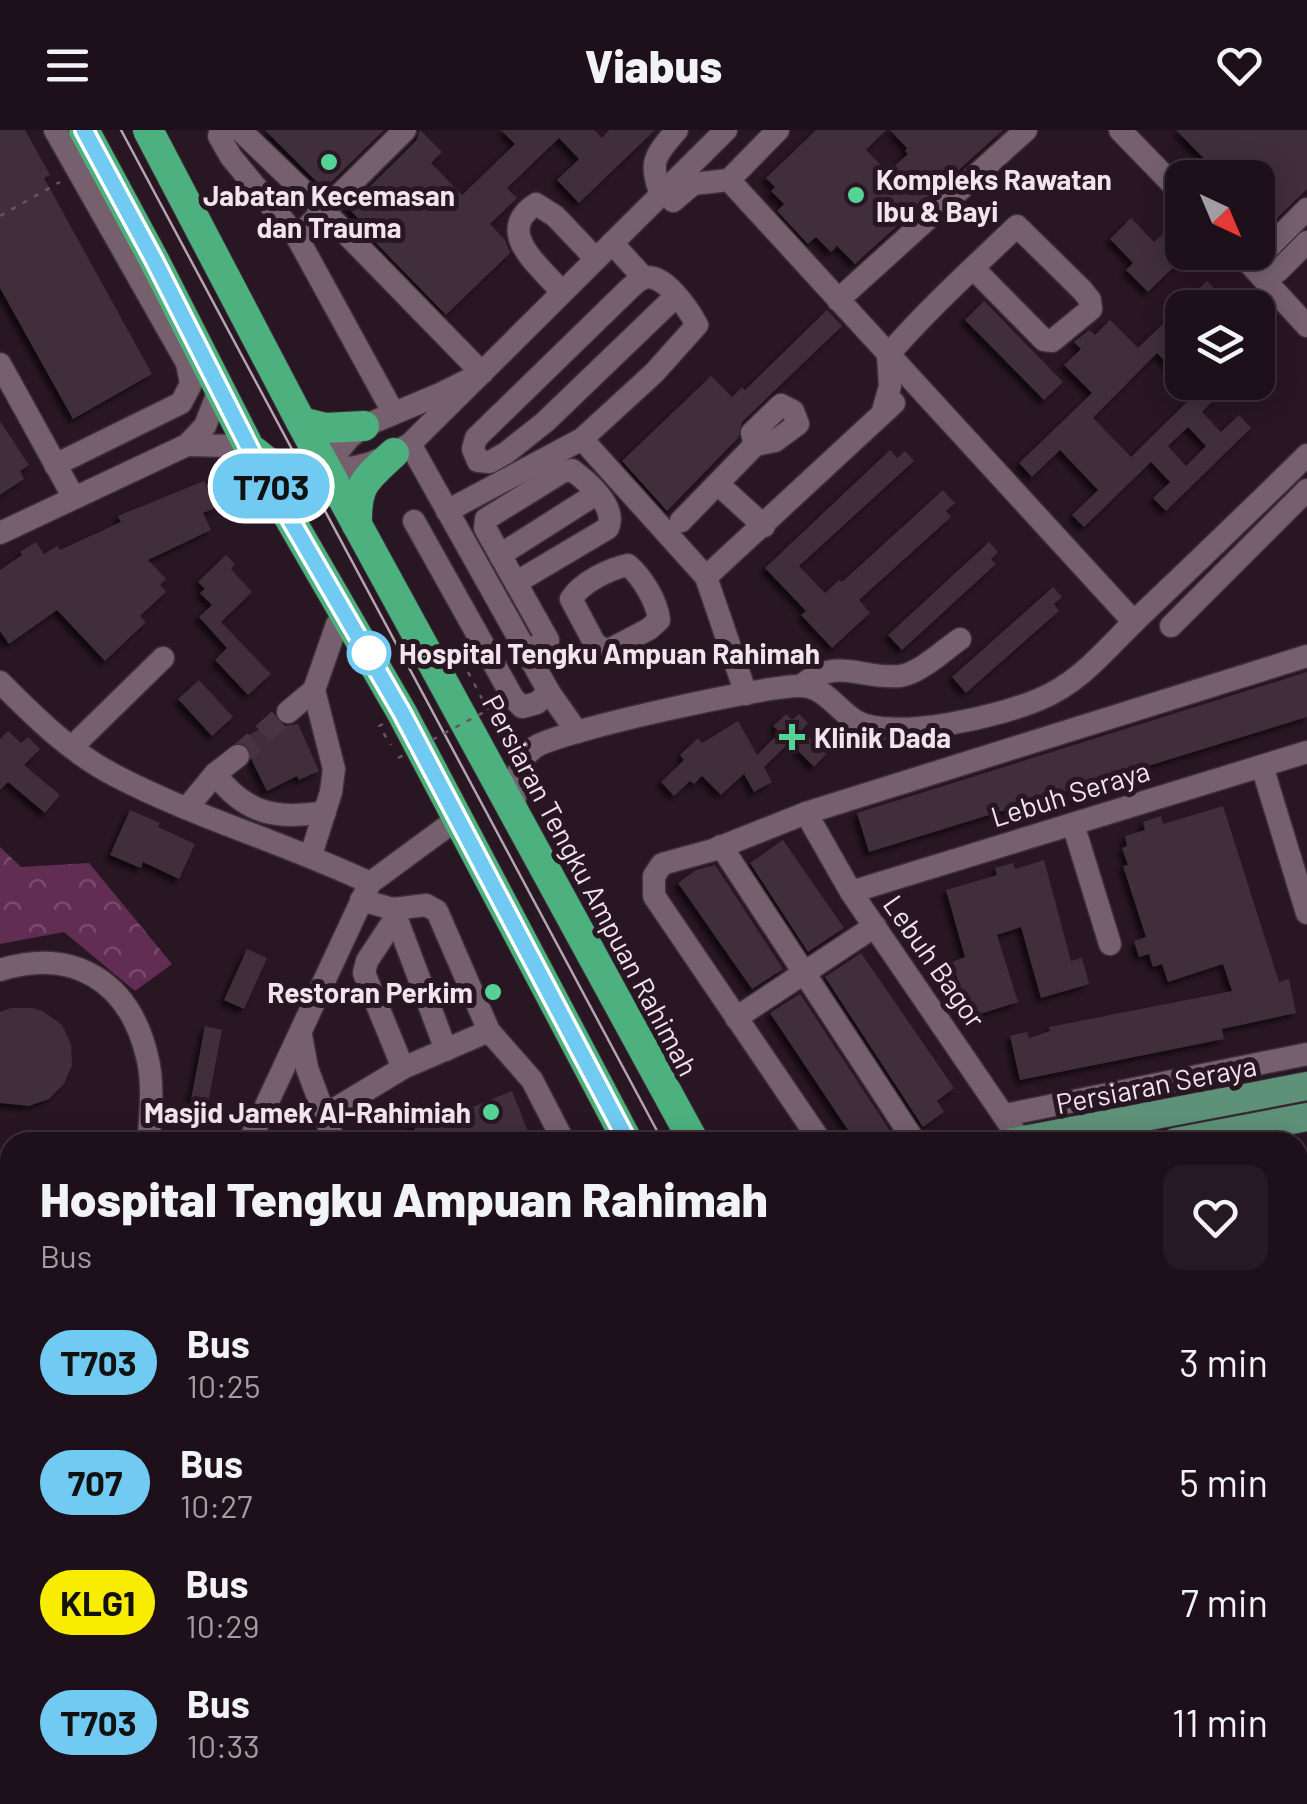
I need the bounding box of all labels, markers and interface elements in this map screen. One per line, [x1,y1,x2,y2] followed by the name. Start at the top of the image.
[40,38,95,93] icon: menu
[585,38,722,92] text: Viabus
[1212,38,1267,93] icon: heart
[318,151,340,173] marker: Jabatan Kecemasan dan Trauma
[1165,160,1275,270] north arrow
[1165,160,1275,400] map controls
[876,162,1112,228] place label: Kompleks Rawatan Ibu & Bayi
[203,178,455,244] place label: Jabatan Kecemasan dan Trauma
[845,184,867,206] marker: Kompleks Rawatan Ibu & Bayi
[1165,290,1275,400] button: layers
[201,454,341,518] line badge: T703
[233,465,309,507] text: T703
[348,632,390,674] marker: Hospital Tengku Ampuan Rahimah
[399,636,820,670] place label: Hospital Tengku Ampuan Rahimah
[476,689,706,1081] street label: Persiaran Tengku Ampuan Rahimah
[814,720,951,754] place label: Klinik Dada
[779,724,805,750] marker: Klinik Dada
[986,753,1154,833] street label: Lebuh Seraya
[877,888,993,1034] street label: Lebuh Bagor
[267,975,473,1009] place label: Restoran Perkim
[482,981,504,1003] marker: Restoran Perkim
[1053,1048,1259,1120] street label: Persiaran Seraya
[144,1095,471,1129] place label: Masjid Jamek Al-Rahimiah
[480,1101,502,1123] marker: Masjid Jamek Al-Rahimiah
[1163,1165,1268,1270] button: heart
[40,1169,768,1227] text: Hospital Tengku Ampuan Rahimah
[40,1236,92,1274] text: Bus
[187,1320,250,1366] text: Bus
[1179,1339,1268,1385] text: 3 min
[60,1341,137,1383] text: T703
[187,1366,260,1404] text: 10:25
[180,1440,243,1486] text: Bus
[1179,1459,1268,1505] text: 5 min
[68,1461,122,1503] text: 707
[180,1486,252,1524] text: 10:27
[185,1560,249,1606] text: Bus
[1181,1579,1268,1625] text: 7 min
[60,1581,135,1623] text: KLG1
[185,1606,259,1644] text: 10:29
[187,1680,250,1726] text: Bus
[1172,1699,1268,1745] text: 11 min
[60,1701,137,1743] text: T703
[187,1726,260,1764] text: 10:33

